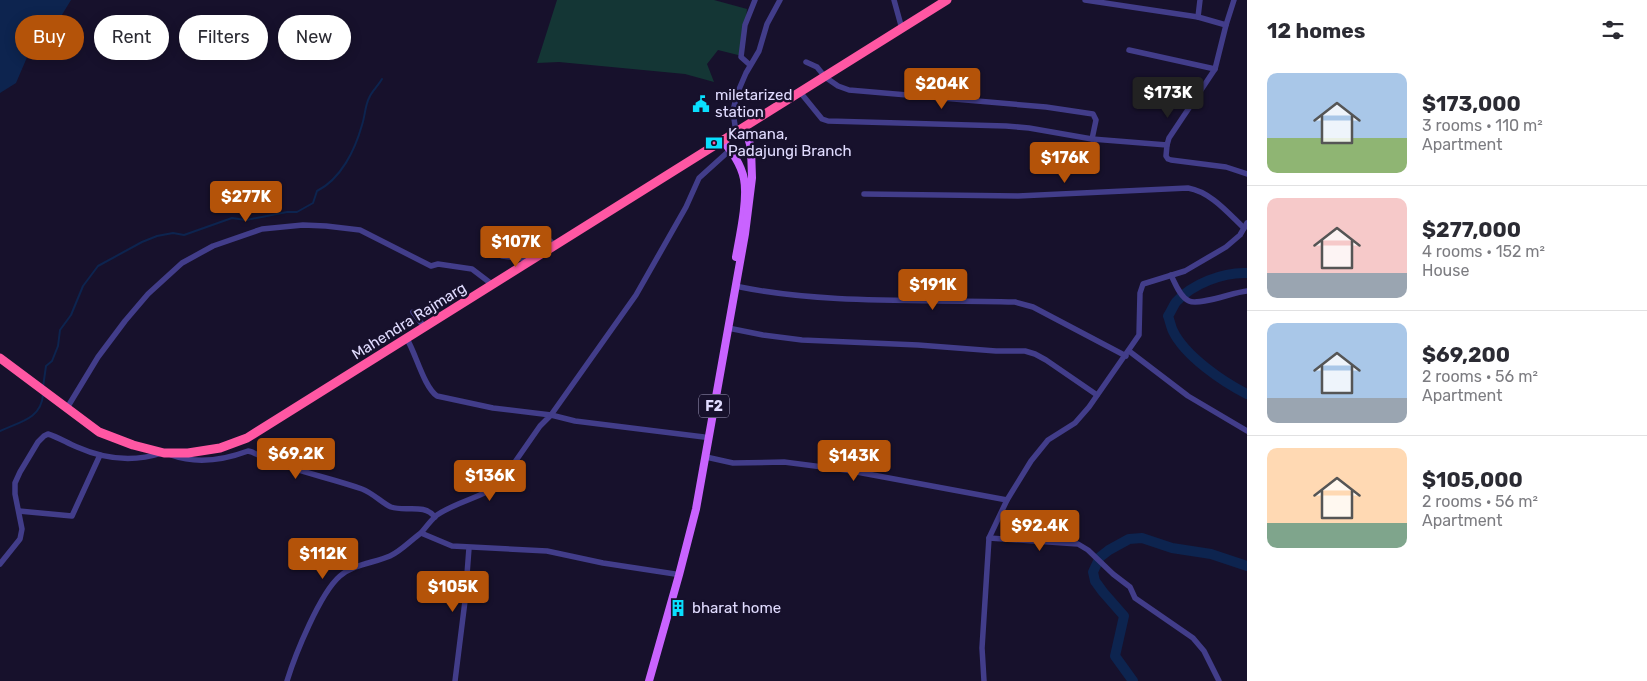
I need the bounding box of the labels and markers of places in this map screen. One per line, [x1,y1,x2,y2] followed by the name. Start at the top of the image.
[907,68,977,110] pin: $204K
[1133,76,1203,119] pin: $173K
[715,86,792,121] place label: miletarized station
[691,94,711,114] public building icon: miletarized station
[728,125,852,160] place label: Kamana, Padajungi Branch
[704,133,724,153] bank icon: Kamana, Padajungi Branch
[1030,142,1100,184] pin: $176K
[211,180,281,223] pin: $277K
[481,226,551,268] pin: $107K
[898,268,968,311] pin: $191K
[255,438,337,480] pin: $69.2K
[819,440,889,482] pin: $143K
[455,460,525,502] pin: $136K
[999,510,1081,552] pin: $92.4K
[288,538,358,580] pin: $112K
[418,570,488,613] pin: $105K
[668,598,688,618] building icon: bharat home
[692,599,781,617] place label: bharat home

